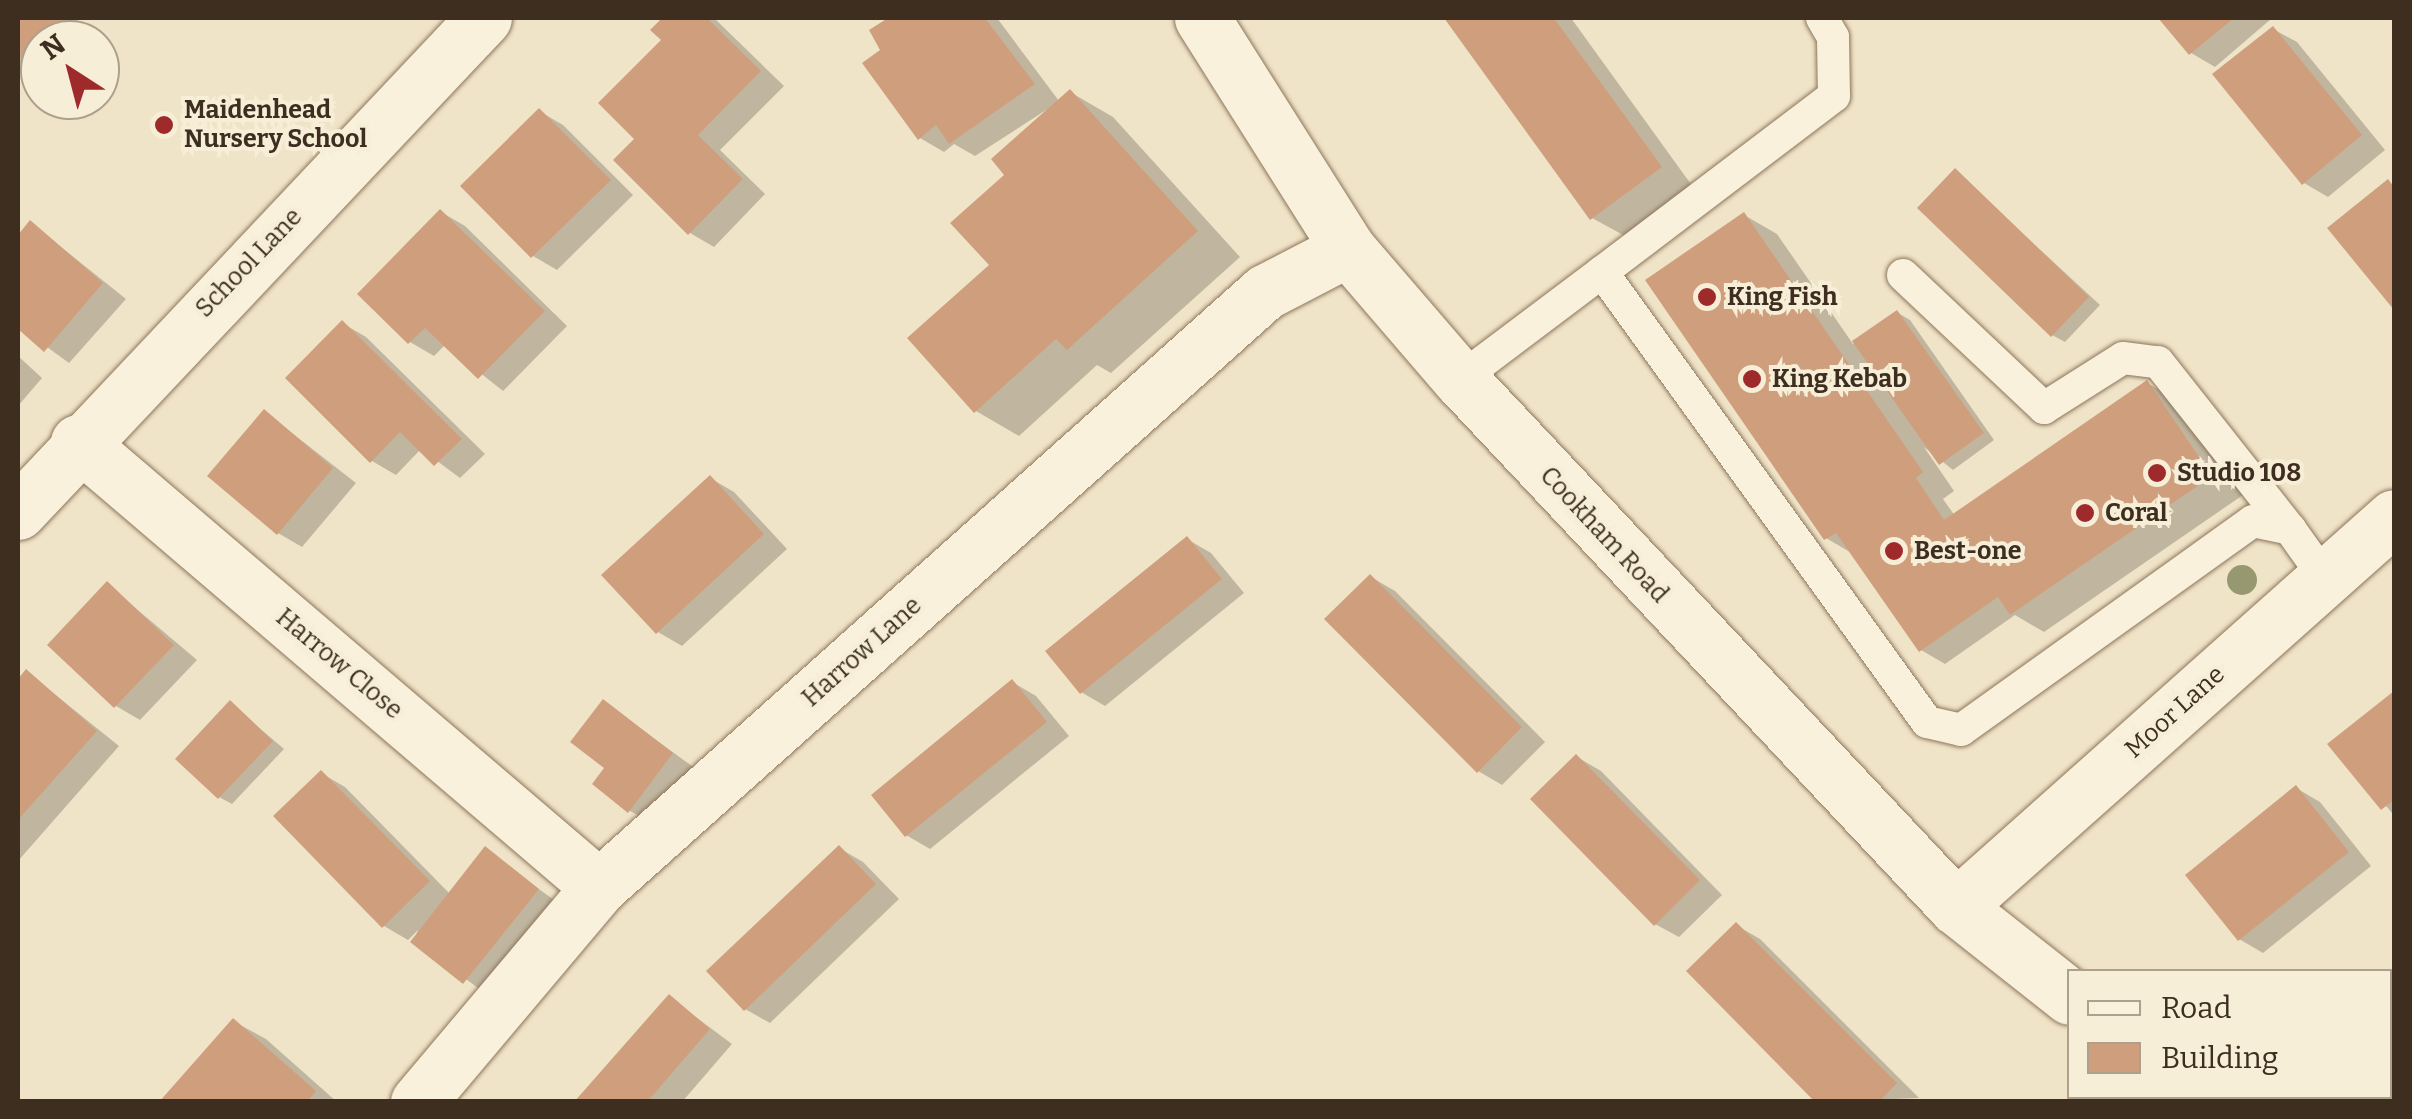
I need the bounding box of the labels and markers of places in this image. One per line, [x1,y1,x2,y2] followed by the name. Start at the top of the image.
[184,96,367,155] place label: Maidenhead Nursery School
[153,114,175,136] marker: Maidenhead Nursery School
[1727,282,1837,312] place label: King Fish
[1696,286,1718,308] marker: King Fish
[1772,364,1907,394] place label: King Kebab
[1741,368,1763,390] marker: King Kebab
[2177,458,2301,488] place label: Studio 108
[2146,462,2168,484] marker: Studio 108
[2105,498,2167,528] place label: Coral
[2074,502,2096,524] marker: Coral
[1914,536,2021,566] place label: Best-one
[1883,540,1905,562] marker: Best-one

